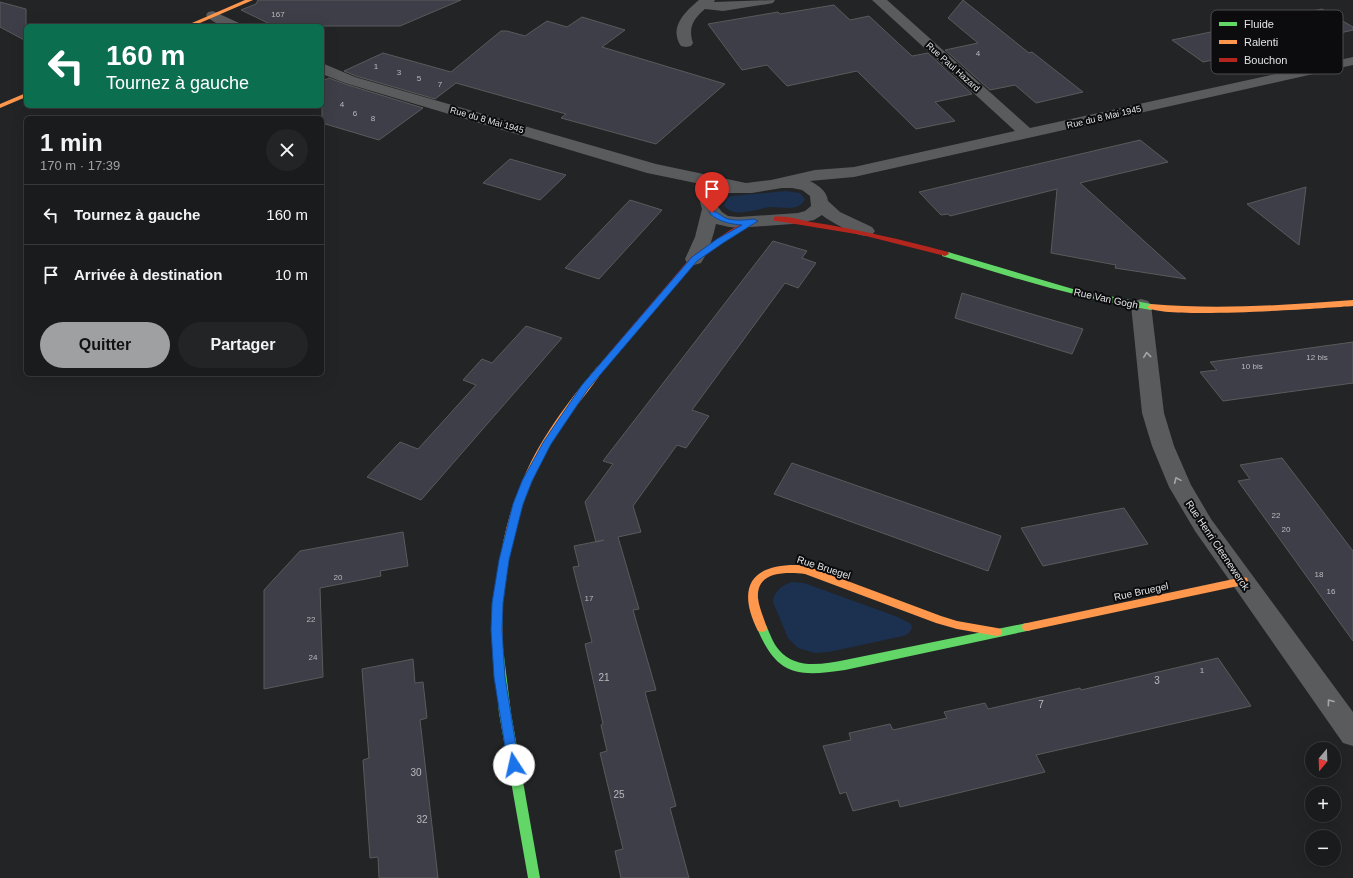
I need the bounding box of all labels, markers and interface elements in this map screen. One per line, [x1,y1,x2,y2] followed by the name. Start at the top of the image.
[271,10,285,19] house number: 167
[1211,10,1343,74] legend
[1244,18,1274,30] text: Fluide
[1244,36,1278,48] text: Ralenti
[40,40,92,92] icon: left
[106,40,185,71] text: 160 m
[924,40,982,94] street label: Rue Paul Hazard
[976,49,981,58] house number: 4
[1244,54,1287,66] text: Bouchon
[374,62,379,71] house number: 1
[397,68,402,77] house number: 3
[106,73,249,93] text: Tournez à gauche
[417,74,422,83] house number: 5
[438,80,443,89] house number: 7
[340,100,345,109] house number: 4
[1066,104,1142,130] street label: Rue du 8 Mai 1945
[449,105,525,135] street label: Rue du 8 Mai 1945
[353,109,358,118] house number: 6
[371,114,376,123] house number: 8
[40,129,103,156] text: 1 min
[266,129,308,171] button: close
[40,158,120,173] text: 170 m · 17:39
[695,172,729,213] pin
[701,178,723,200] icon: arrive
[40,204,62,226] icon: left
[74,206,200,223] text: Tournez à gauche
[266,206,308,223] text: 160 m
[40,264,62,286] icon: arrive
[74,266,222,283] text: Arrivée à destination
[275,266,308,283] text: 10 m
[1073,286,1139,311] street label: Rue Van Gogh
[40,322,170,368] button: Quitter
[178,322,308,368] button: Partager
[1142,352,1151,358] one-way arrow
[1306,353,1328,362] house number: 12 bis
[1241,362,1263,371] house number: 10 bis
[1174,477,1182,485] one-way arrow
[1183,498,1252,593] street label: Rue Henri Cleenewerck
[1272,511,1281,520] house number: 22
[1282,525,1291,534] house number: 20
[796,554,852,581] street label: Rue Bruegel
[1315,570,1324,579] house number: 18
[334,573,343,582] house number: 20
[1113,580,1169,603] street label: Rue Bruegel
[1327,587,1336,596] house number: 16
[585,594,594,603] house number: 17
[307,615,316,624] house number: 22
[309,653,318,662] house number: 24
[1200,666,1205,675] house number: 1
[598,672,610,683] house number: 21
[1154,675,1160,686] house number: 3
[1038,699,1044,710] house number: 7
[1328,700,1335,707] one-way arrow
[1305,742,1341,778] north arrow
[1305,742,1341,866] map controls
[493,744,535,786] position arrow
[410,767,422,778] house number: 30
[1305,786,1341,822] button: +
[613,789,625,800] house number: 25
[416,814,428,825] house number: 32
[1305,830,1341,866] button: −

